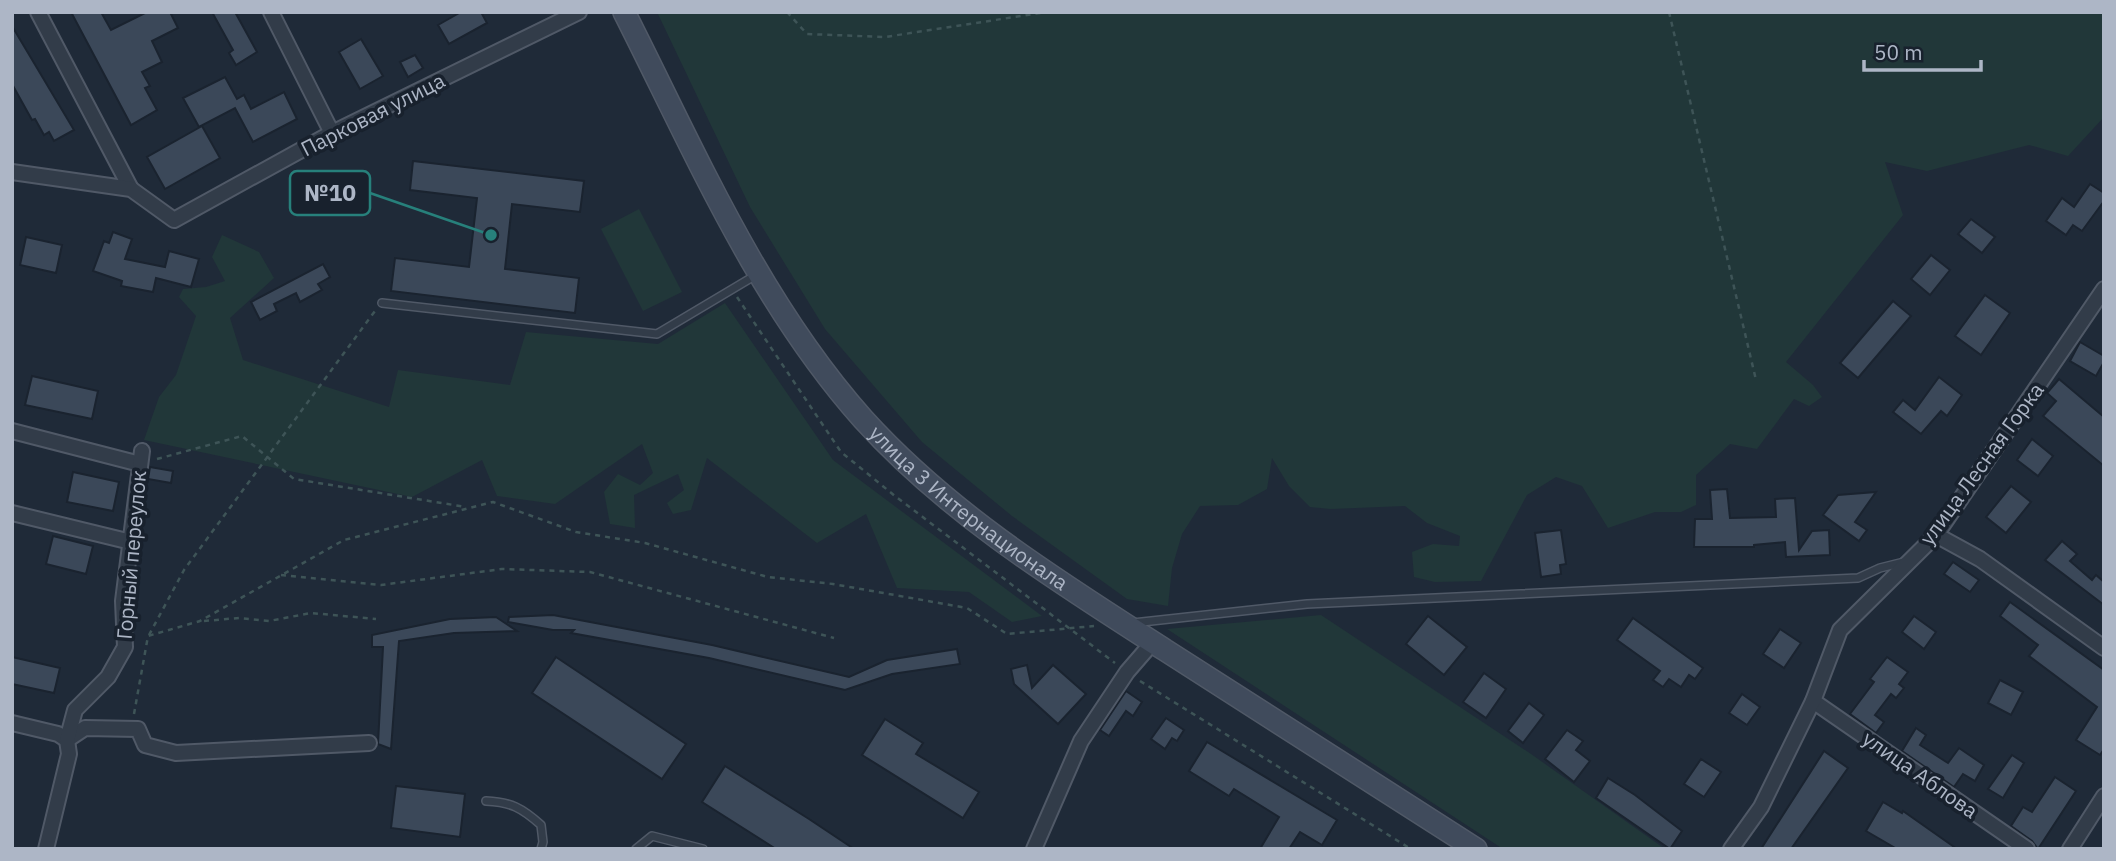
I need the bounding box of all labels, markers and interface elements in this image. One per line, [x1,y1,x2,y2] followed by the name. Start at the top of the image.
[1864,28,1981,72] scale bar
[1874,38,1923,66] text: 50 m
[296,66,449,162] street label: Парковая улица
[290,171,370,215] callout: №10
[304,177,356,207] text: №10
[1913,377,2050,550] street label: улица Лесная Горка
[863,419,1074,596] street label: улица 3 Интернационала
[110,469,152,641] street label: Горный переулок
[1857,724,1984,824] street label: улица Аблова

